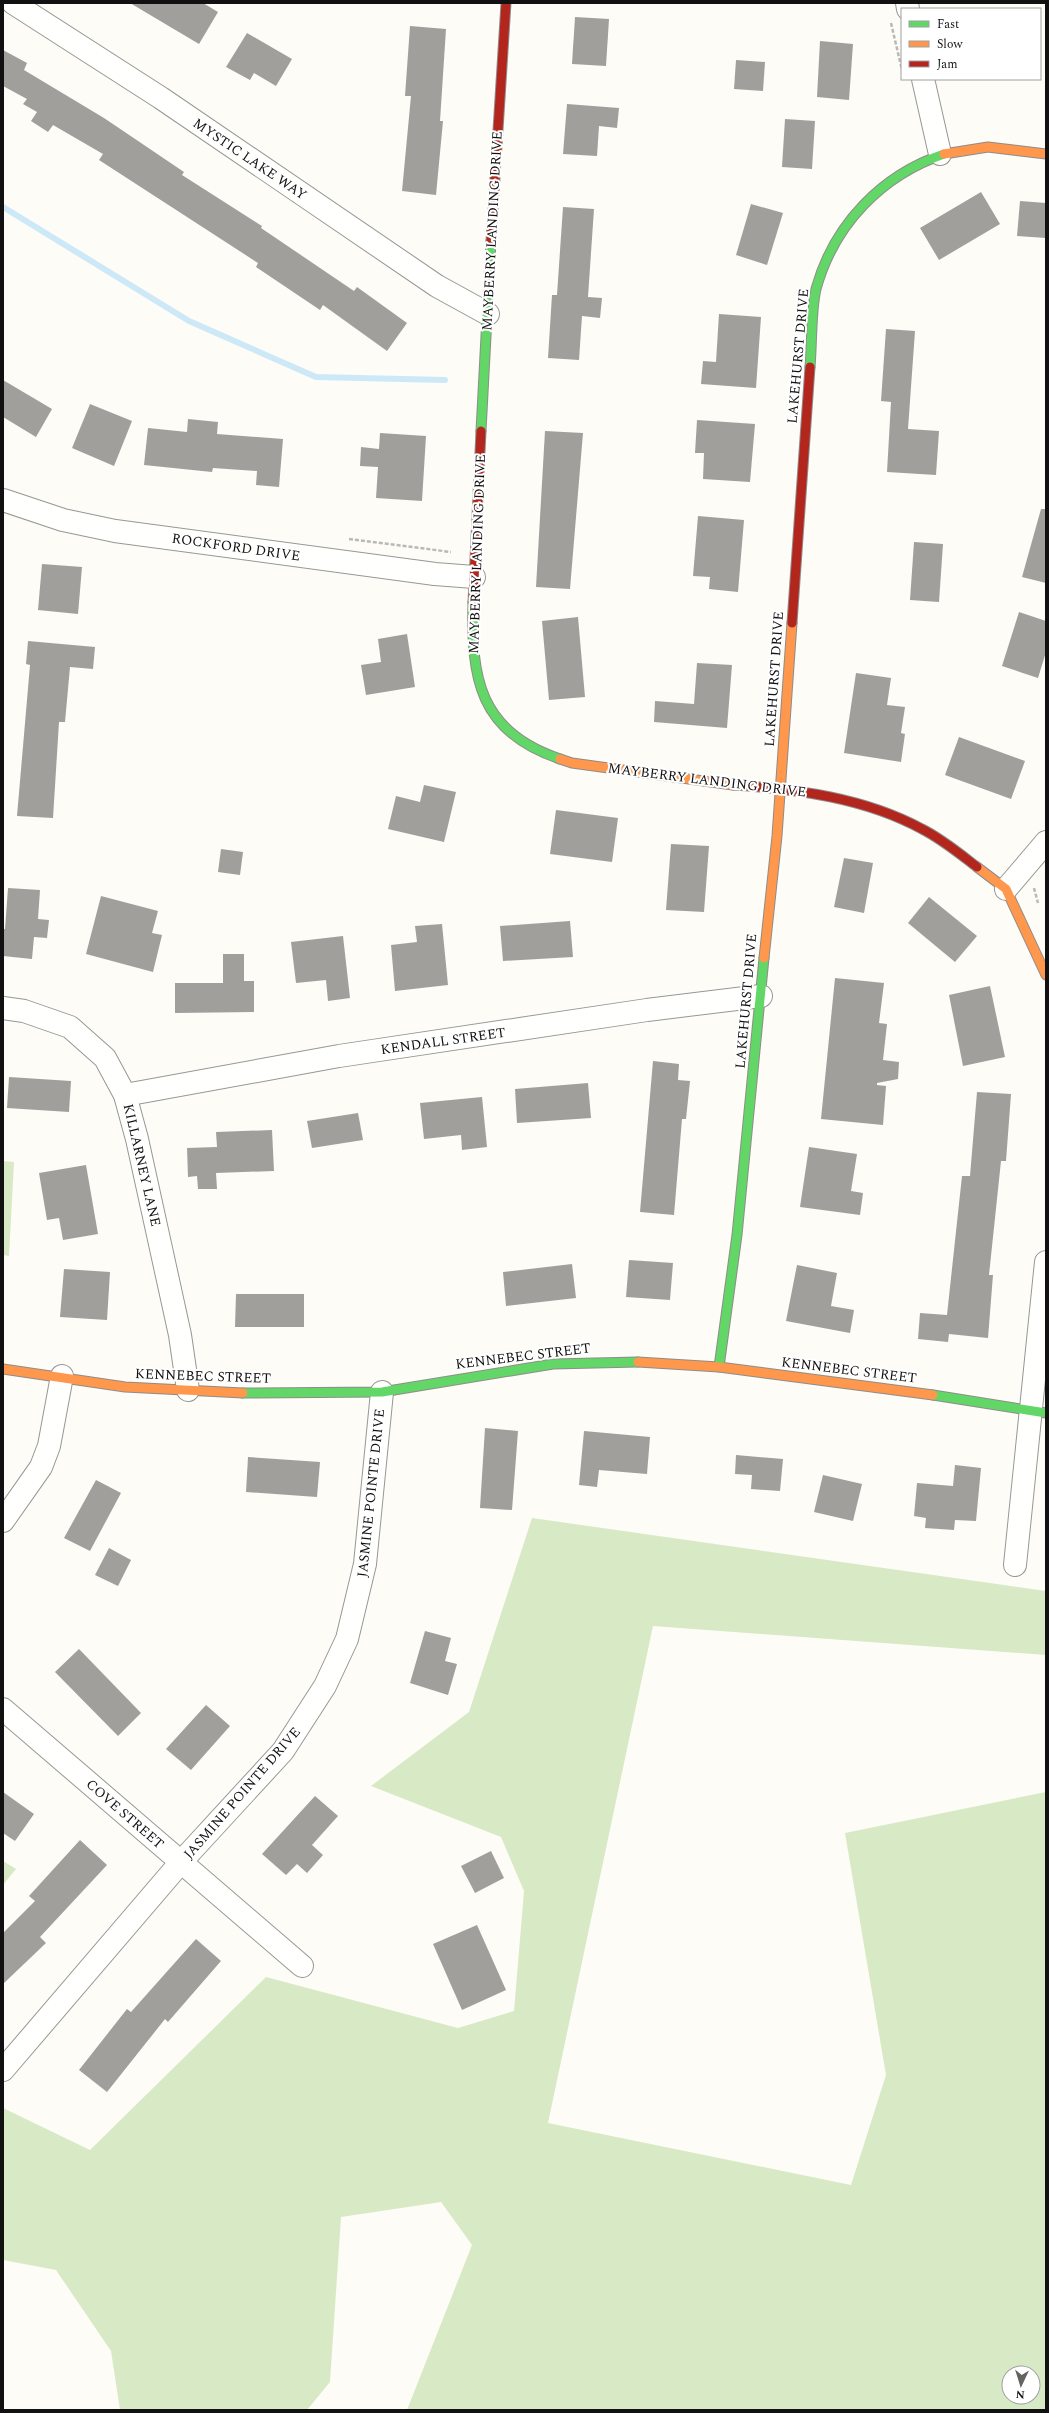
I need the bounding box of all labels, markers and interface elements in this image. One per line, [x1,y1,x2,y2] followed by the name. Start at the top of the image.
[901,8,1041,80] legend
[937,15,959,34] text: Fast
[937,35,963,54] text: Slow
[937,55,958,74] text: Jam
[189,113,311,205] street label: MYSTIC LAKE WAY
[476,131,508,331] street label: MAYBERRY LANDING DRIVE
[782,288,814,424] street label: LAKEHURST DRIVE
[463,454,491,654] street label: MAYBERRY LANDING DRIVE
[170,528,302,566] street label: ROCKFORD DRIVE
[759,611,789,747] street label: LAKEHURST DRIVE
[607,757,807,803] street label: MAYBERRY LANDING DRIVE
[730,933,762,1069] street label: LAKEHURST DRIVE
[379,1022,507,1060] street label: KENDALL STREET
[118,1102,166,1228] street label: KILLARNEY LANE
[454,1337,592,1375] street label: KENNEBEC STREET
[780,1351,918,1389] street label: KENNEBEC STREET
[135,1363,271,1389] street label: KENNEBEC STREET
[352,1408,390,1578] street label: JASMINE POINTE DRIVE
[179,1722,305,1864] street label: JASMINE POINTE DRIVE
[81,1774,169,1854] street label: COVE STREET
[1001,2365,1041,2405] north arrow
[1015,2386,1025,2403] text: N

